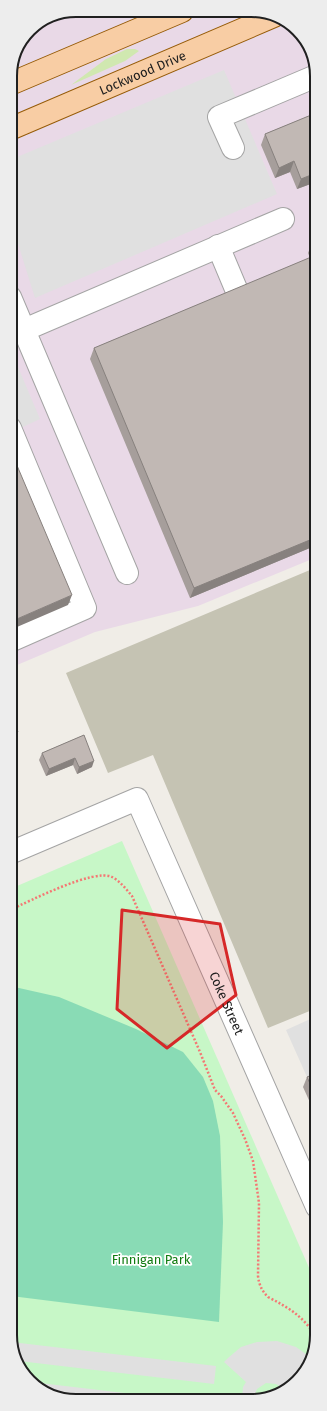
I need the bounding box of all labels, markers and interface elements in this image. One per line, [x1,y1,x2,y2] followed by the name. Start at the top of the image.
[97,47,188,98] street label: Lockwood Drive
[207,969,248,1037] street label: Coke Street
[112,1252,191,1267] park label: Finnigan Park

